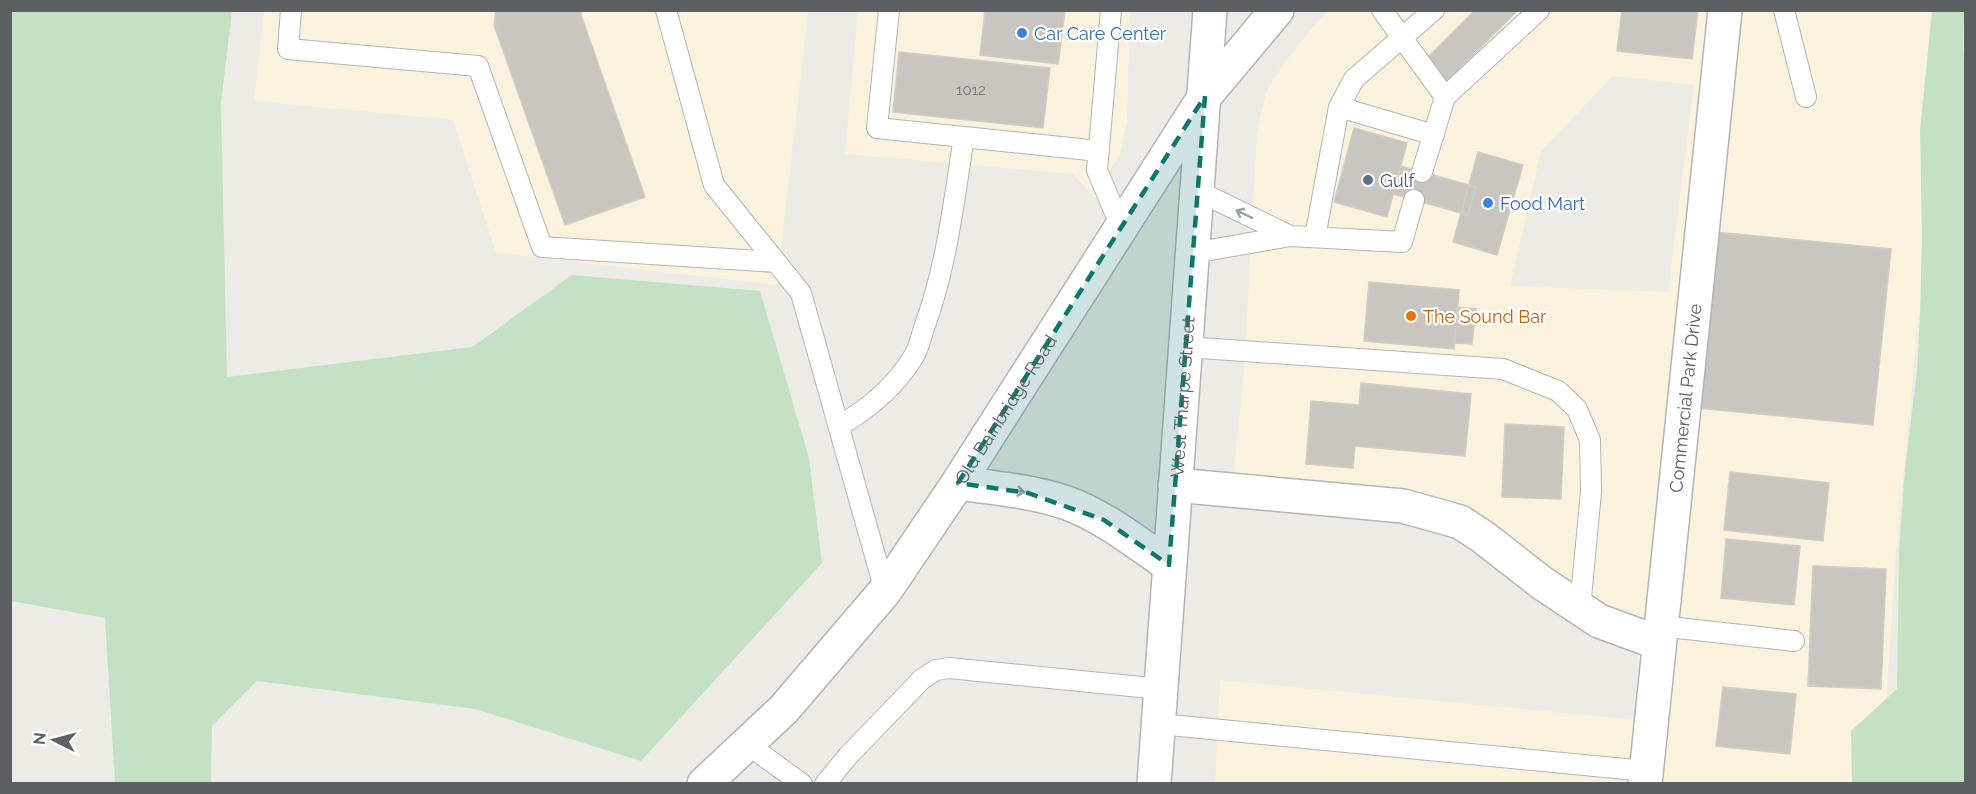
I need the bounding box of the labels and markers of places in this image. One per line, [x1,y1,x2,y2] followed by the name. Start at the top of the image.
[1034,23,1167,44] place label: Car Care Center
[1015,26,1029,40] marker: Car Care Center
[1380,170,1415,191] place label: Gulf
[1361,173,1375,187] marker: Gulf
[1500,193,1585,214] place label: Food Mart
[1481,196,1495,210] marker: Food Mart
[1423,306,1547,327] place label: The Sound Bar
[1404,309,1418,323] marker: The Sound Bar

